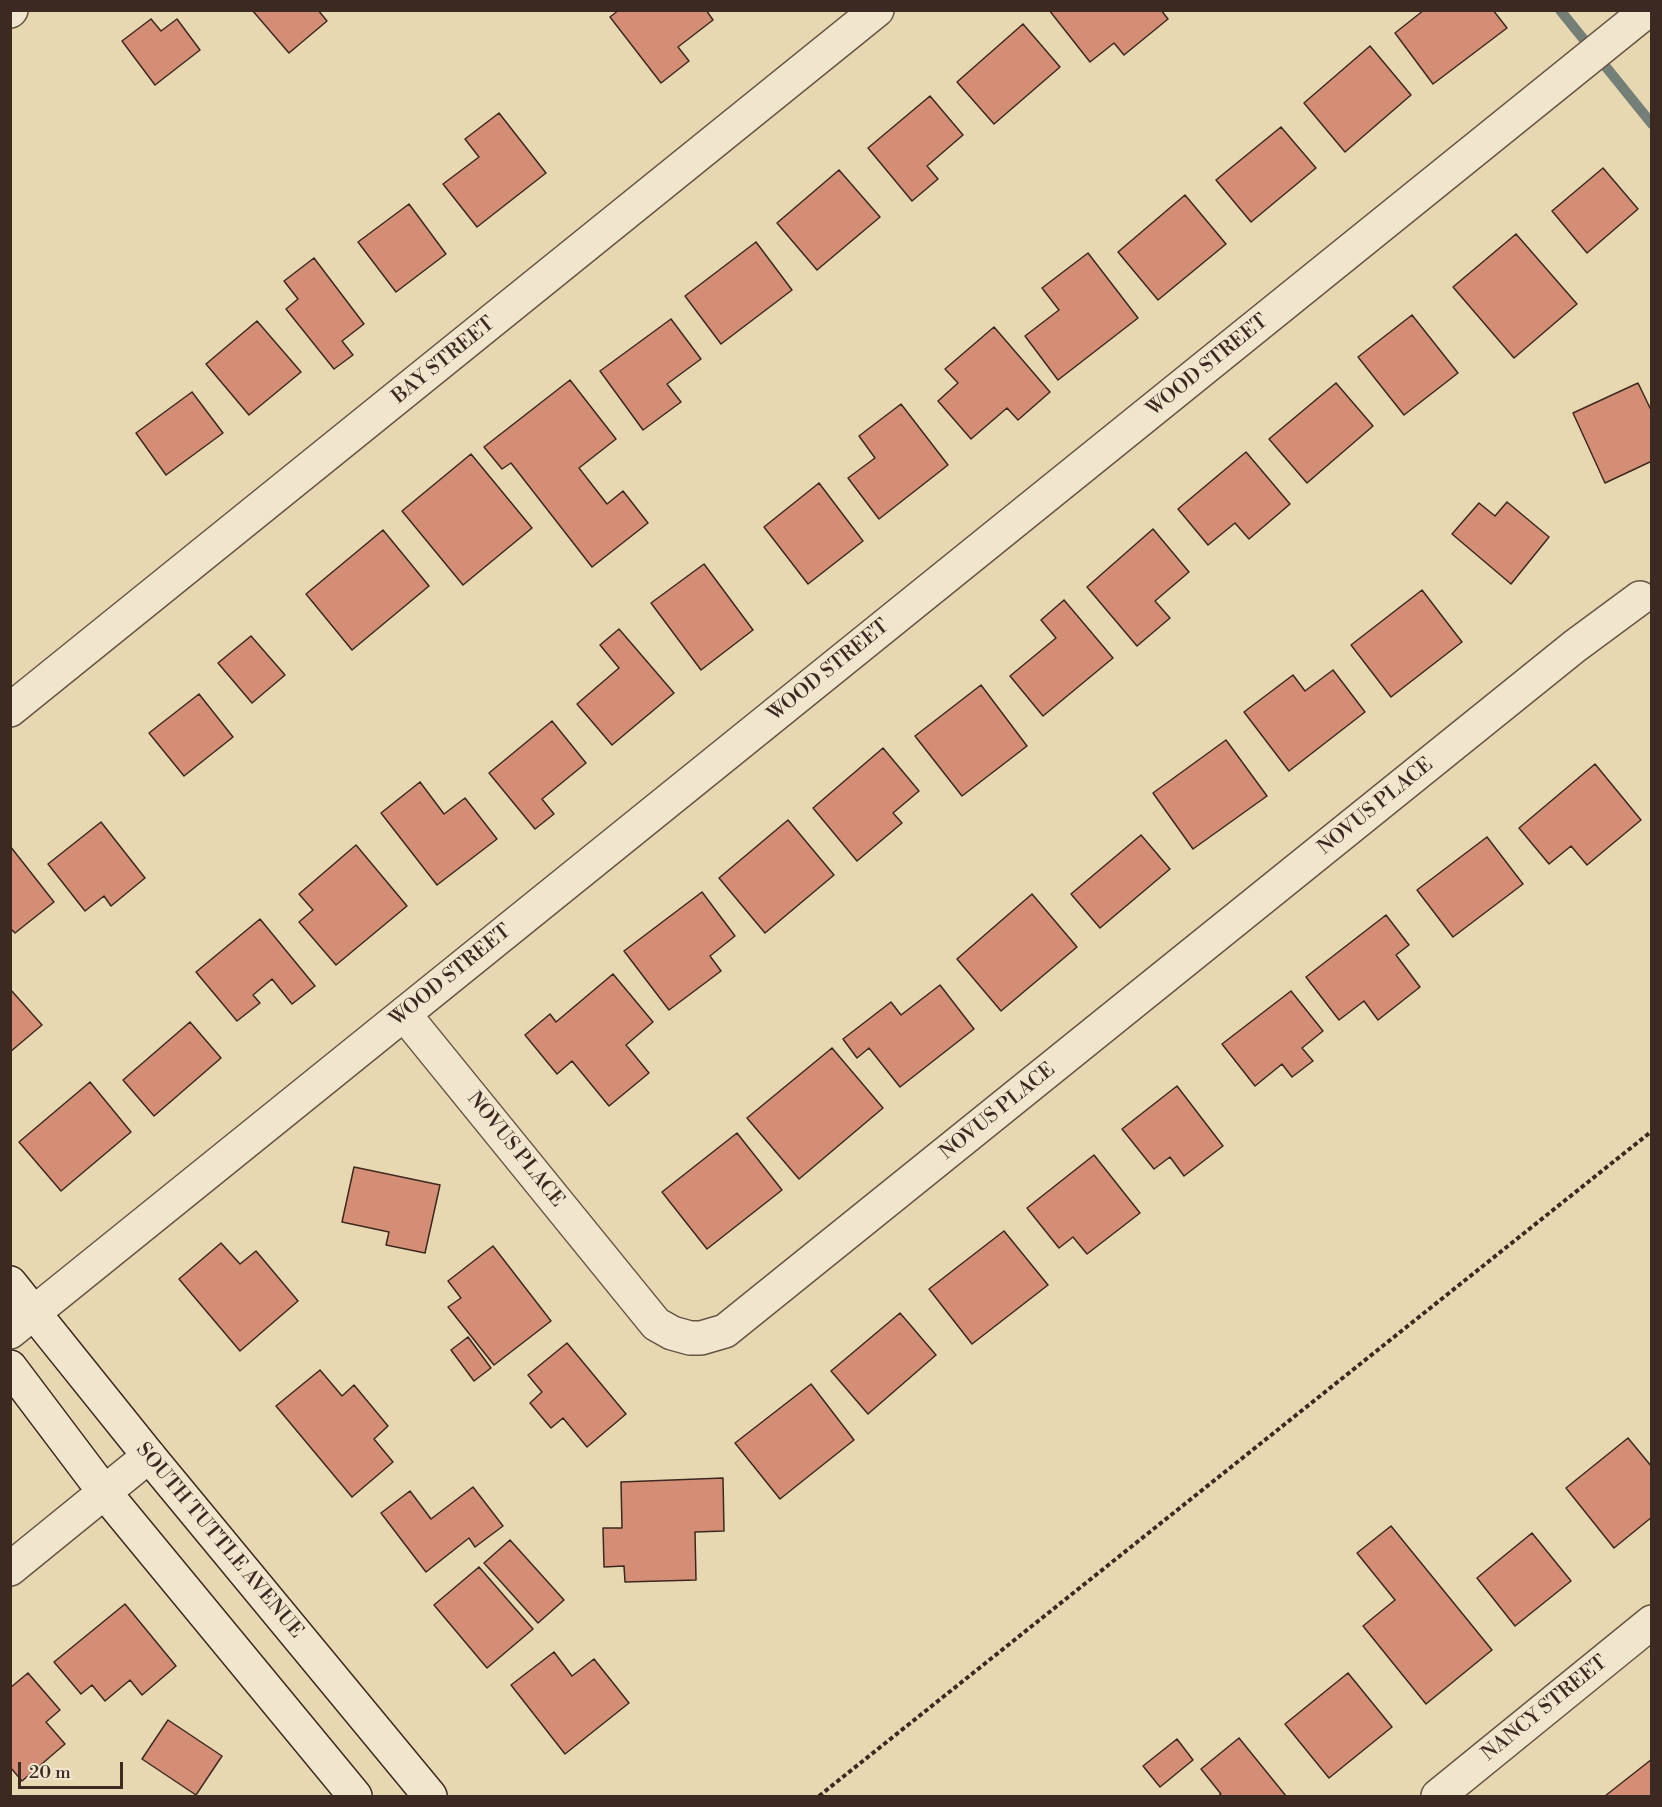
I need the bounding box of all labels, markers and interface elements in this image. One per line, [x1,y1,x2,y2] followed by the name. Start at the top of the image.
[1143,310,1273,422] street label: WOOD STREET
[388,312,500,410] street label: BAY STREET
[764,615,894,727] street label: WOOD STREET
[1314,753,1438,861] street label: NOVUS PLACE
[386,920,516,1032] street label: WOOD STREET
[936,1058,1060,1166] street label: NOVUS PLACE
[461,1088,569,1212] street label: NOVUS PLACE
[130,1439,308,1643] street label: SOUTH TUTTLE AVENUE
[1477,1651,1613,1767] street label: NANCY STREET
[21,1750,126,1788] scale bar
[29,1761,71,1784] text: 20 m

